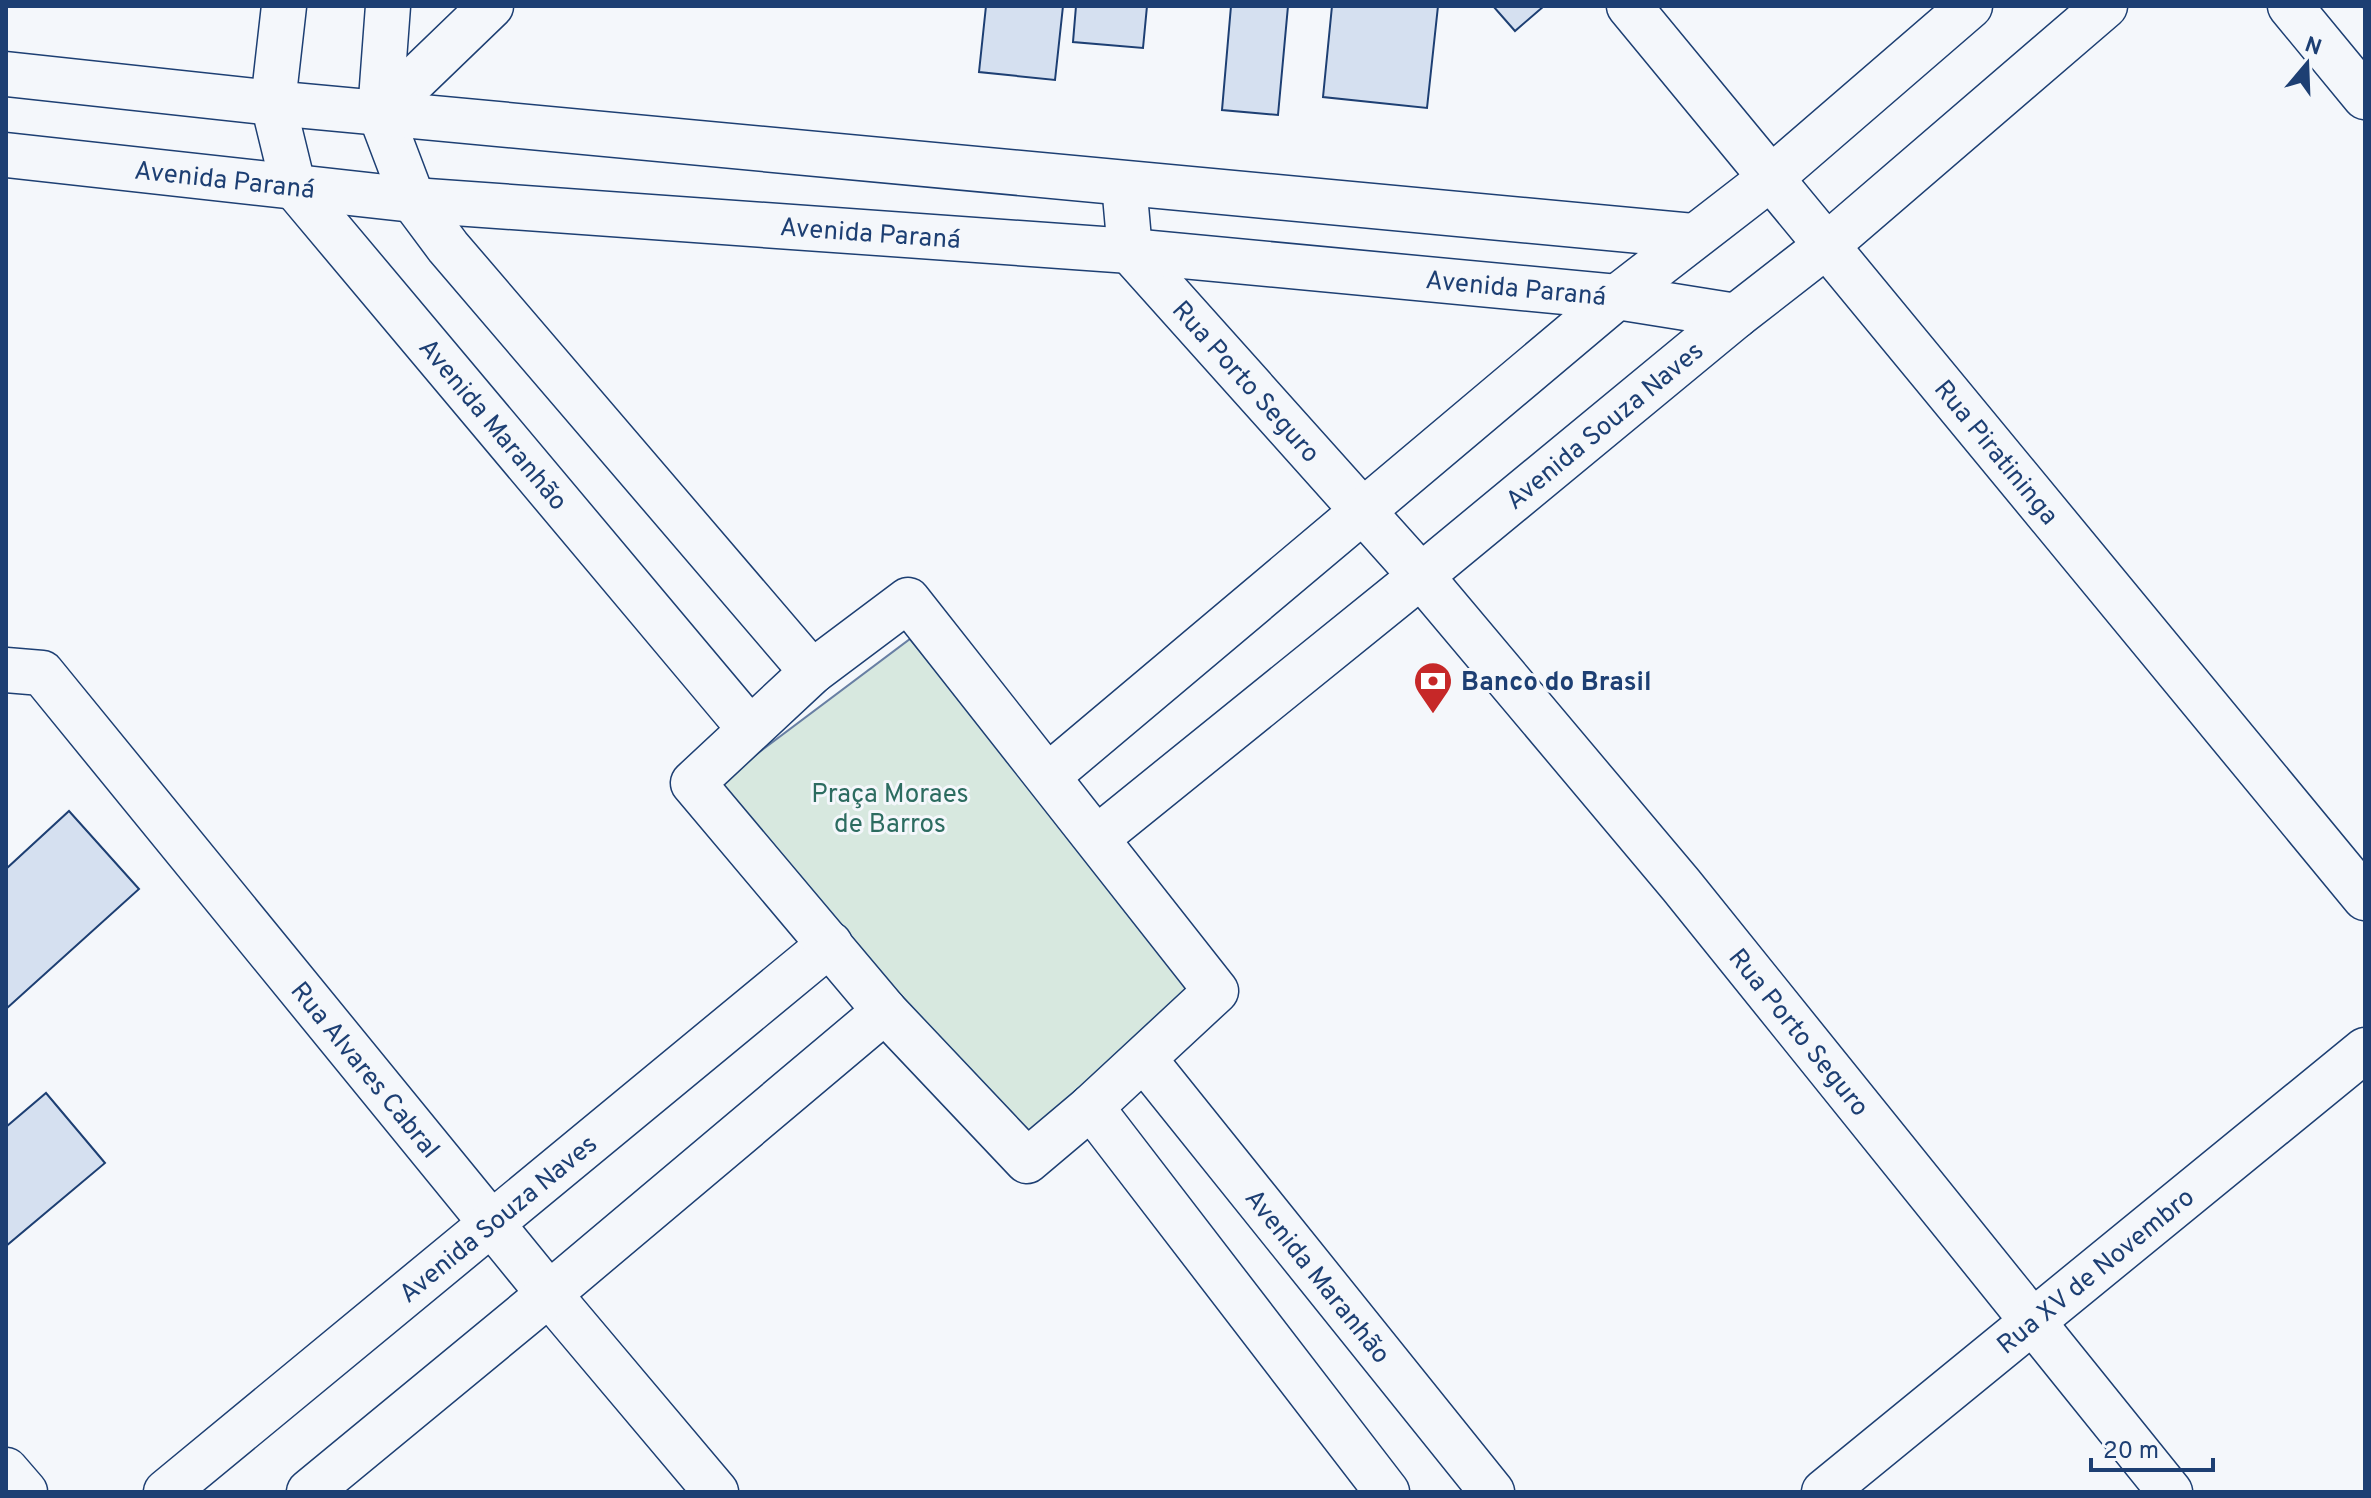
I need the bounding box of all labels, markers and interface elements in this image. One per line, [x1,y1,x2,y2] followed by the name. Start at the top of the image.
[2267,24,2347,104] north arrow
[2301,32,2325,63] text: N
[132,155,316,208] street label: Avenida Paraná
[779,212,962,258] street label: Avenida Paraná
[1424,265,1608,315] street label: Avenida Paraná
[1164,295,1326,471] street label: Rua Porto Seguro
[410,333,573,518] street label: Avenida Maranhão
[1500,335,1711,518] street label: Avenida Souza Naves
[1926,374,2064,533] street label: Rua Piratininga
[1412,660,1454,715] bank icon: Banco do Brasil
[1461,667,1651,700] place label: Banco do Brasil
[811,779,969,842] park label: Praça Moraes de Barros
[1720,943,1875,1124] street label: Rua Porto Seguro
[282,976,446,1166] street label: Rua Alvares Cabral
[393,1129,605,1312] street label: Avenida Souza Naves
[1991,1182,2202,1363] street label: Rua XV de Novembro
[1236,1183,1396,1371] street label: Avenida Maranhão
[2091,1422,2213,1472] scale bar
[2103,1437,2159,1467] text: 20 m

